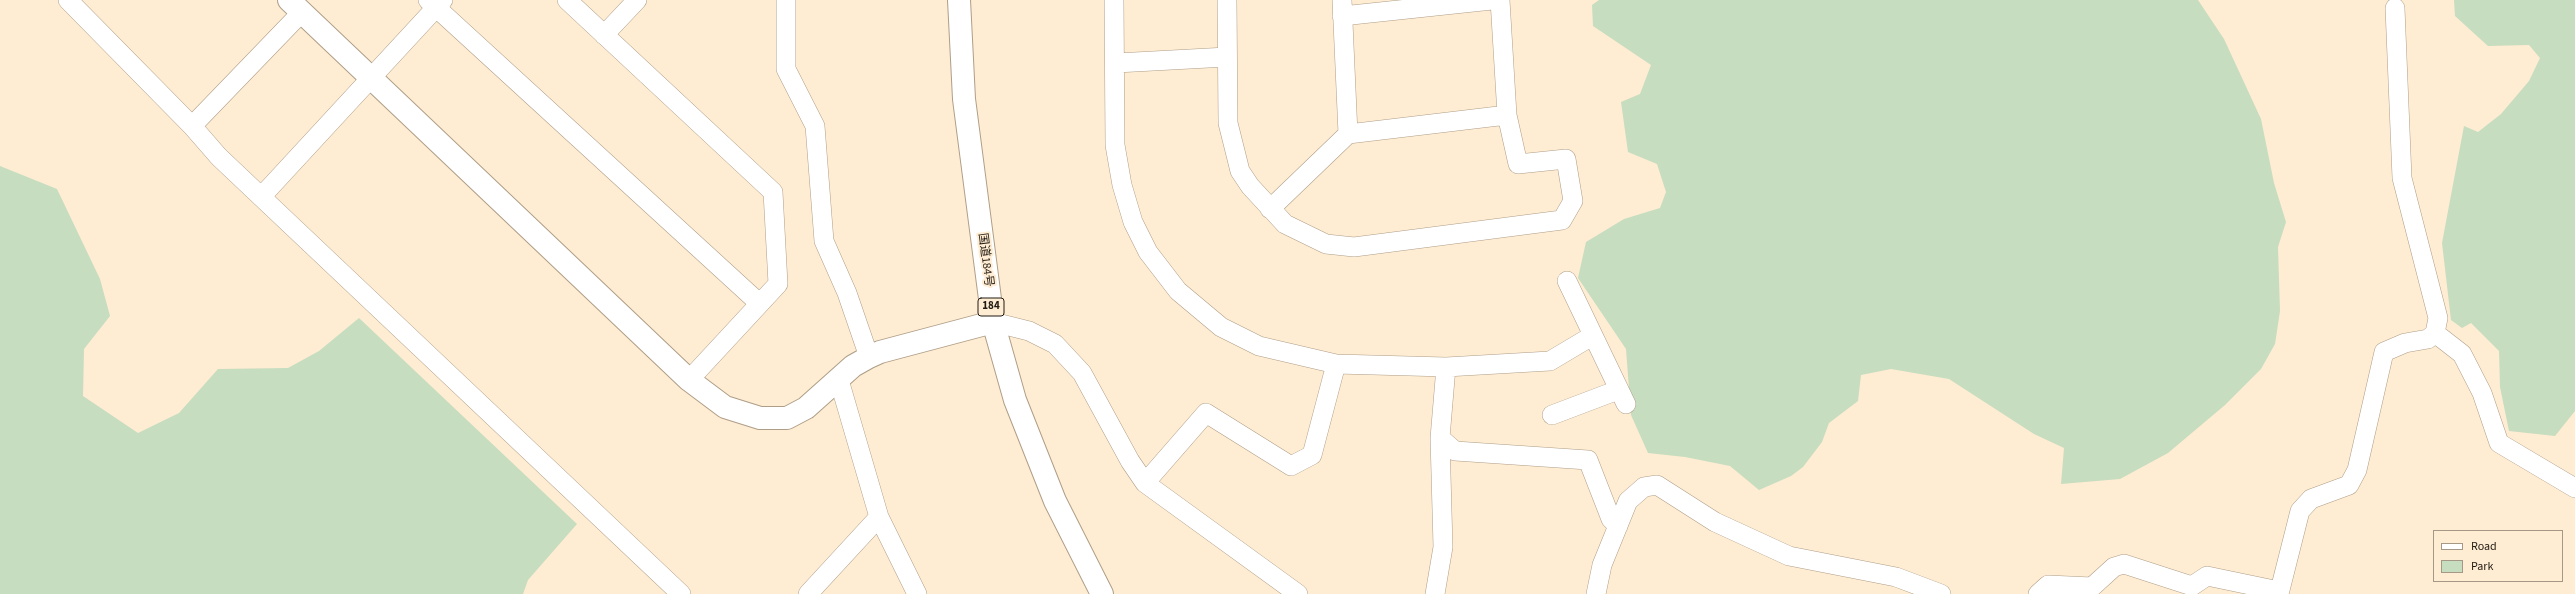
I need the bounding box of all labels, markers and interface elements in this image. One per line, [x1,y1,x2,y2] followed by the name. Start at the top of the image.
[975,232,995,288] street label: 国道184号
[978,298,1004,316] road number: 184
[2433,530,2563,582] legend
[2471,538,2497,555] text: Road
[2471,558,2493,575] text: Park

